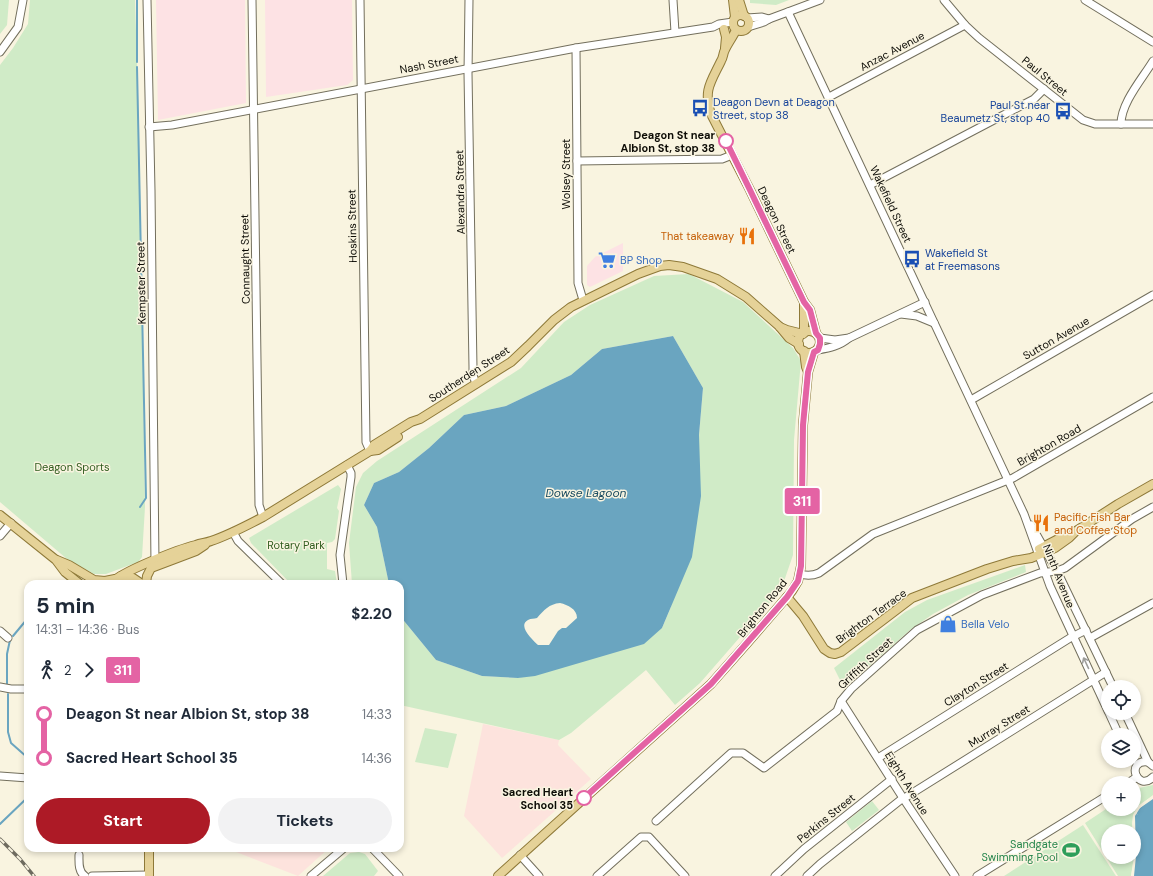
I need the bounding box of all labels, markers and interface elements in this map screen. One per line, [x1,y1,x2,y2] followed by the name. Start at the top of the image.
[857,28,927,74] street label: Anzac Avenue
[398,51,460,77] street label: Nash Street
[1019,53,1071,99] street label: Paul Street
[713,95,835,122] place label: Deagon Devn at Deagon Street, stop 38
[690,98,710,118] bus stop icon: Deagon Devn at Deagon Street, stop 38
[941,98,1050,125] place label: Paul St near Beaumetz St, stop 40
[1053,101,1073,121] bus stop icon: Paul St near Beaumetz St, stop 40
[621,128,716,155] place label: Deagon St near Albion St, stop 38
[718,133,734,149] marker: Deagon St near Albion St, stop 38
[559,139,573,209] street label: Wolsey Street
[452,150,468,234] street label: Alexandra Street
[867,163,915,245] street label: Wakefield Street
[755,184,799,256] street label: Deagon Street
[344,189,360,263] street label: Hoskins Street
[237,214,253,304] street label: Connaught Street
[737,226,757,246] restaurant icon: That takeaway
[661,229,734,243] place label: That takeaway
[133,241,149,325] street label: Kempster Street
[925,246,1000,273] place label: Wakefield St at Freemasons
[902,249,922,269] bus stop icon: Wakefield St at Freemasons
[597,250,617,270] supermarket icon: BP Shop
[620,253,662,267] place label: BP Shop
[1020,313,1092,363] street label: Sutton Avenue
[426,343,512,405] street label: Southerden Street
[1015,421,1083,469] street label: Brighton Road
[34,460,110,474] park label: Deagon Sports
[546,485,627,501] water label: Dowse Lagoon
[779,488,825,514] line badge: 311
[793,492,811,510] text: 311
[1054,510,1137,537] place label: Pacific Fish Bar and Coffee Stop
[1031,513,1051,533] restaurant icon: Pacific Fish Bar and Coffee Stop
[267,538,325,552] park label: Rotary Park
[1040,542,1078,610] street label: Ninth Avenue
[734,576,790,640] street label: Brighton Road
[833,586,909,646] street label: Brighton Terrace
[36,591,95,620] text: 5 min
[351,604,392,624] text: $2.20
[938,614,958,634] shop icon: Bella Velo
[961,617,1010,631] place label: Bella Velo
[36,621,139,638] text: 14:31 – 14:36 · Bus
[835,634,895,692] street label: Griffith Street
[1082,658,1089,670] one-way arrow
[36,659,58,681] icon: walk
[78,659,100,681] icon: forward
[941,659,1011,709] street label: Clayton Street
[114,661,132,679] text: 311
[64,662,72,679] text: 2
[1101,680,1141,864] map controls
[1101,680,1141,720] button: locate
[966,702,1032,750] street label: Murray Street
[66,704,310,724] text: Deagon St near Albion St, stop 38
[362,706,392,723] text: 14:33
[1101,728,1141,768] button: layers
[66,748,238,768] text: Sacred Heart School 35
[882,749,932,817] street label: Eighth Avenue
[362,750,392,767] text: 14:36
[1101,776,1141,816] button: +
[502,785,573,812] place label: Sacred Heart School 35
[576,790,592,806] marker: Sacred Heart School 35
[794,790,858,846] street label: Perkins Street
[36,798,210,844] button: Start
[218,798,392,844] button: Tickets
[1101,824,1141,864] button: −
[981,837,1058,864] place label: Sandgate Swimming Pool
[1061,840,1081,860] sports icon: Sandgate Swimming Pool

